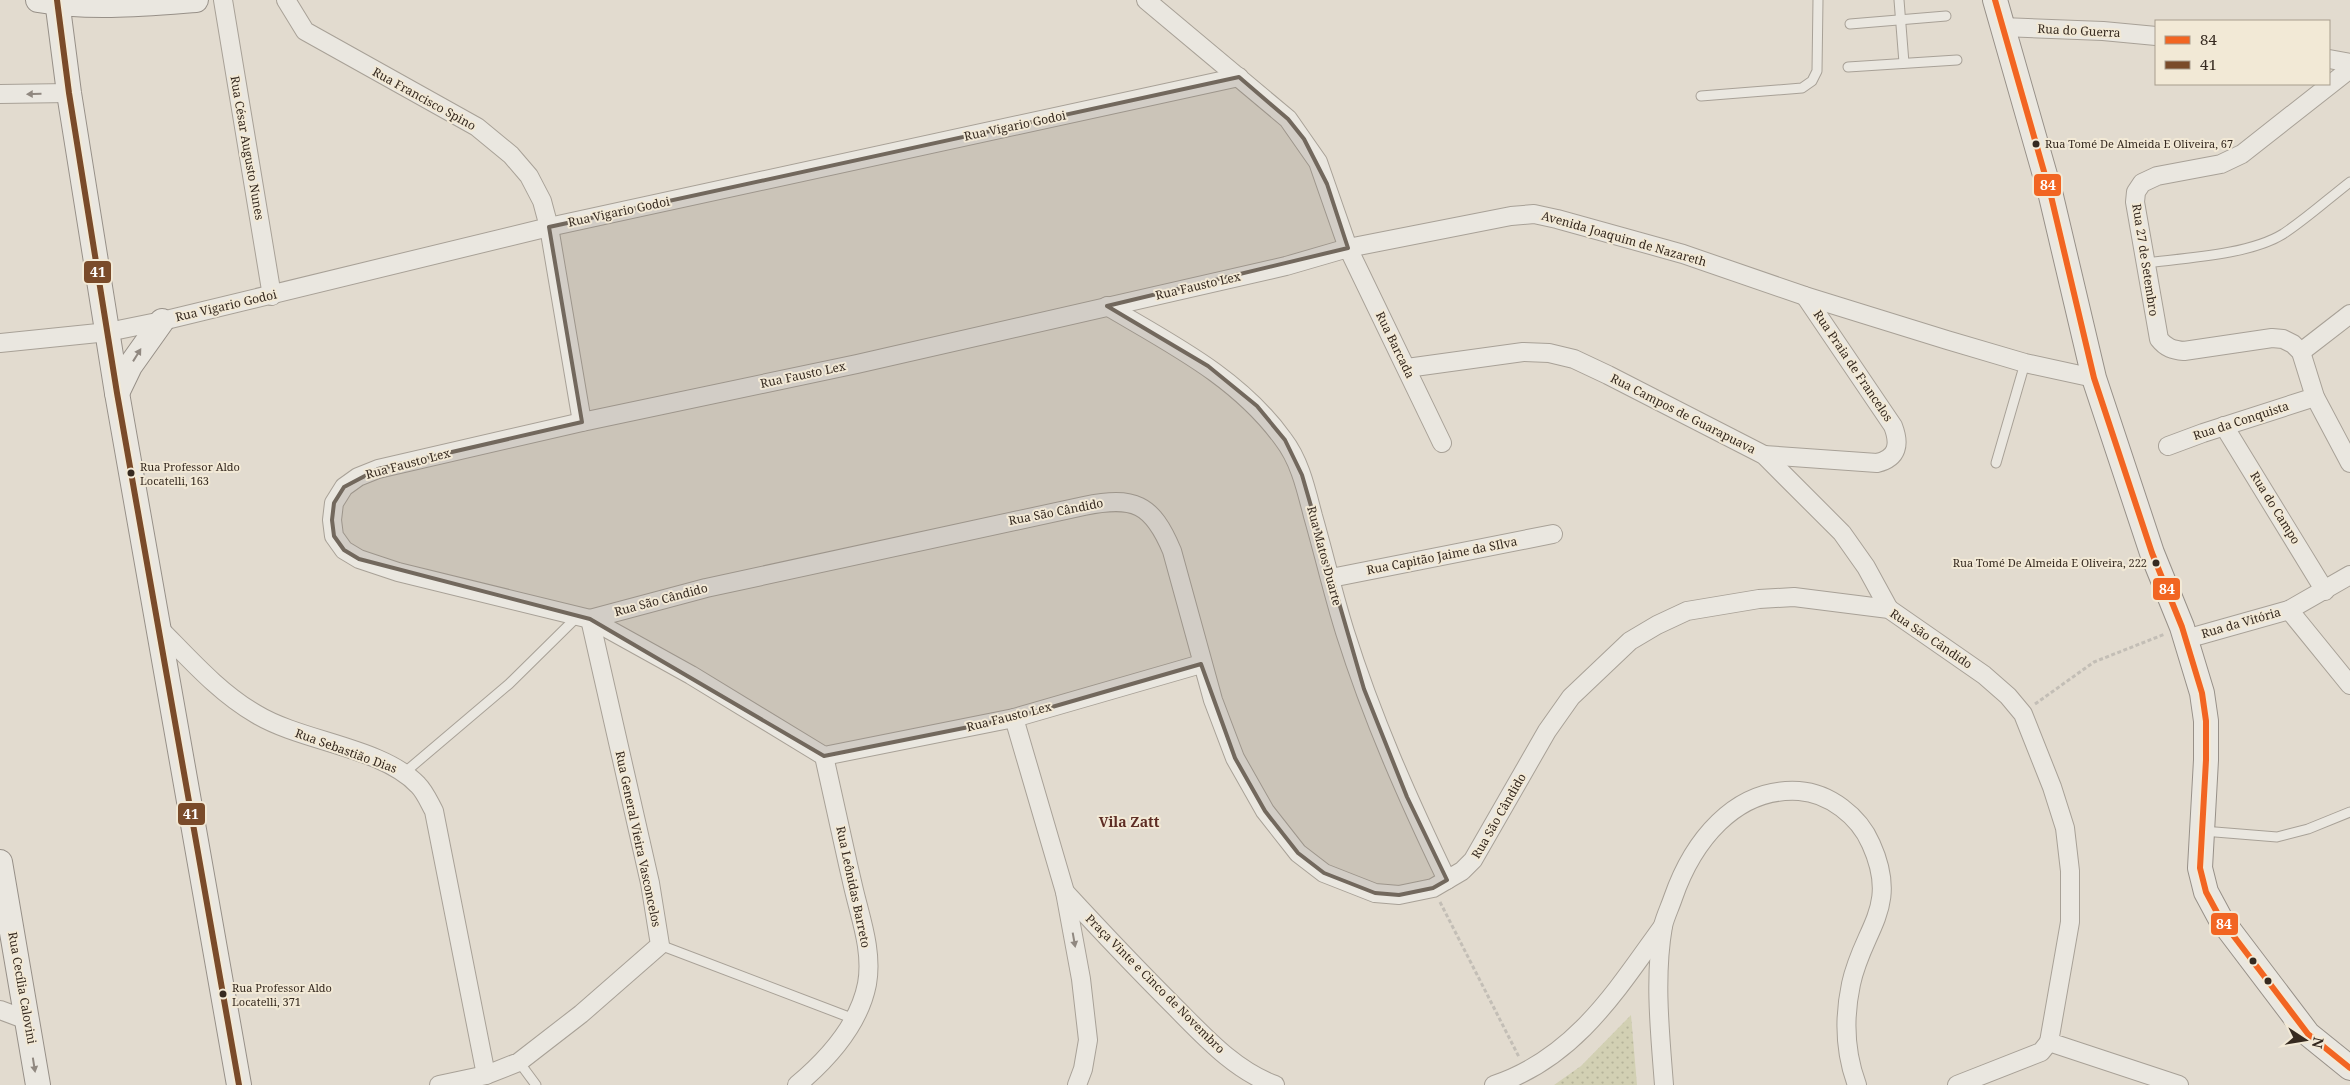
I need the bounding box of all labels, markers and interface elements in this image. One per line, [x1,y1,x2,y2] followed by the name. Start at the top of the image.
[2037,20,2121,41] street label: Rua do Guerra
[2155,20,2330,85] legend
[2200,29,2217,49] text: 84
[2200,54,2217,74] text: 41
[369,63,479,134] street label: Rua Francisco Spino
[226,75,269,221] street label: Rua César Augusto Nunes
[26,90,42,98] one-way arrow
[962,106,1068,145] street label: Rua Vigario Godoi
[2045,136,2233,151] place label: Rua Tomé De Almeida E Oliveira, 67
[2031,139,2041,149] marker: Rua Tomé De Almeida E Oliveira, 67
[2033,173,2062,197] line badge: 84
[2040,175,2056,194] text: 84
[566,192,672,231] street label: Rua Vigario Godoi
[2128,202,2163,317] street label: Rua 27 de Setembro
[1540,207,1709,270] street label: Avenida Joaquim de Nazareth
[83,260,112,284] line badge: 41
[90,262,106,281] text: 41
[1154,267,1242,304] street label: Rua Fausto Lex
[173,286,278,325] street label: Rua Vigario Godoi
[1810,307,1897,425] street label: Rua Praia de Francelos
[1372,309,1419,381] street label: Rua Barcada
[132,349,141,362] one-way arrow
[759,357,847,392] street label: Rua Fausto Lex
[1608,369,1759,458] street label: Rua Campos de Guarapuava
[2191,397,2291,444] street label: Rua da Conquista
[364,444,452,483] street label: Rua Fausto Lex
[140,459,240,488] place label: Rua Professor Aldo Locatelli, 163
[126,468,136,478] marker: Rua Professor Aldo Locatelli, 163
[2246,468,2305,547] street label: Rua do Campo
[1007,494,1105,529] street label: Rua São Cândido
[1303,504,1346,608] street label: Rua Matos Duarte
[1365,533,1519,578] street label: Rua Capitão Jaime da SIlva
[1953,555,2147,570] place label: Rua Tomé De Almeida E Oliveira, 222
[2151,558,2161,568] marker: Rua Tomé De Almeida E Oliveira, 222
[2152,577,2181,601] line badge: 84
[612,579,710,620] street label: Rua São Cândido
[2159,579,2175,598] text: 84
[2199,603,2283,642] street label: Rua da Vitória
[1887,605,1976,673] street label: Rua São Cândido
[965,698,1053,735] street label: Rua Fausto Lex
[293,724,400,777] street label: Rua Sebastião Dias
[612,749,665,928] street label: Rua General Vieira Vasconcelos
[1467,770,1530,862] street label: Rua São Cândido
[177,802,206,826] line badge: 41
[183,804,199,823] text: 41
[1099,812,1160,831] district label: Vila Zatt
[832,825,875,949] street label: Rua Leônidas Barreto
[1082,910,1229,1057] street label: Praça Vinte e Cinco de Novembro
[2210,912,2239,936] line badge: 84
[2216,914,2232,933] text: 84
[4,931,41,1045] street label: Rua Cecília Calovini
[1070,932,1078,948] one-way arrow
[2248,956,2258,966] unlabelled marker
[2263,976,2273,986] unlabelled marker
[232,980,332,1009] place label: Rua Professor Aldo Locatelli, 371
[218,989,228,999] marker: Rua Professor Aldo Locatelli, 371
[2280,1015,2330,1065] north arrow
[2308,1035,2329,1050] text: N
[31,1058,39,1074] one-way arrow

